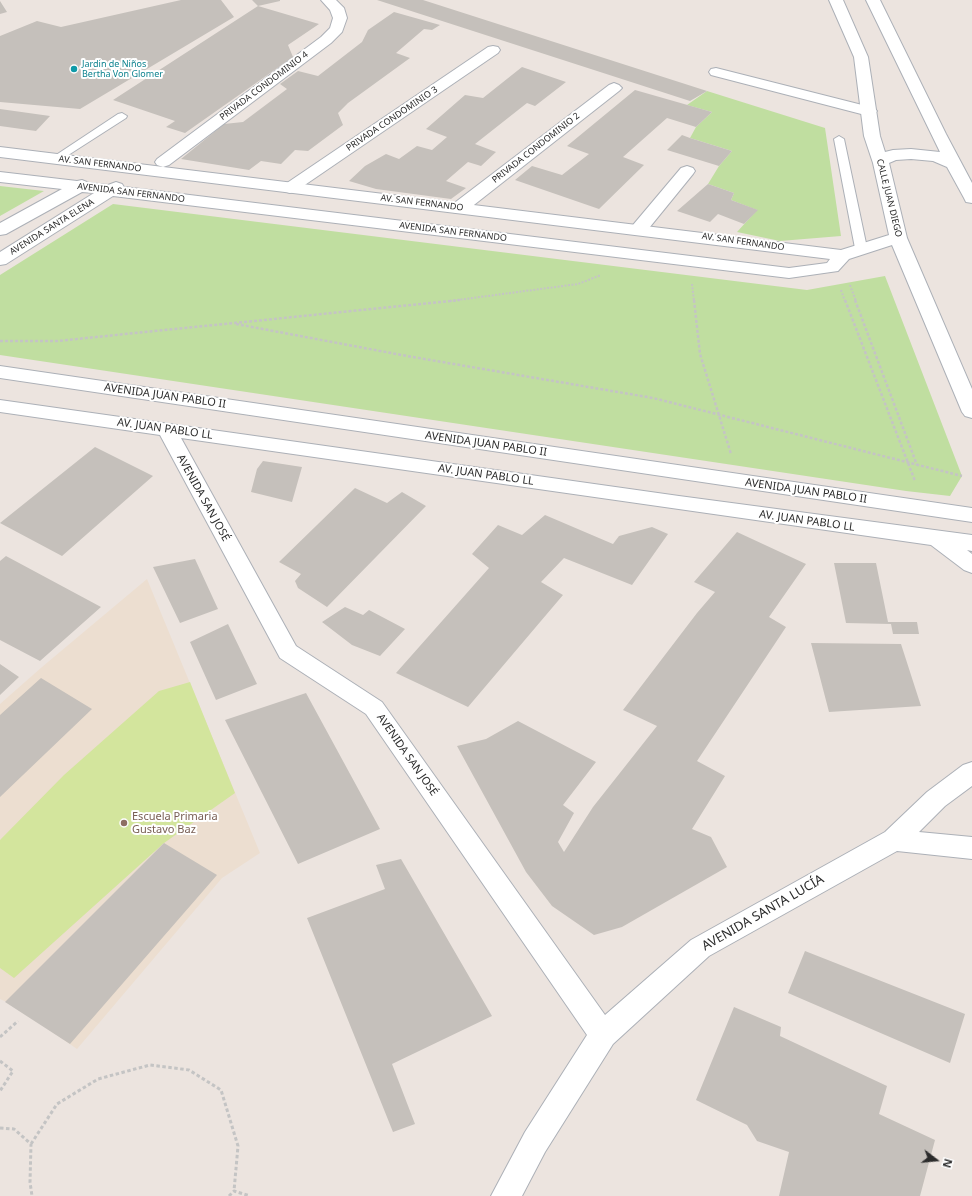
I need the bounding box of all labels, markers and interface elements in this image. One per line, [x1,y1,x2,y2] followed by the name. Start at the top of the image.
[218,49,310,123] street label: PRIVADA CONDOMINIO 4
[82,59,163,80] place label: Jardin de Niños Bertha Von Glomer
[69,64,79,74] marker: Jardin de Niños Bertha Von Glomer
[344,84,440,154] street label: PRIVADA CONDOMINIO 3
[490,111,582,185] street label: PRIVADA CONDOMINIO 2
[58,154,142,174] street label: AV. SAN FERNANDO
[874,158,904,238] street label: CALLE JUAN DIEGO
[77,181,185,205] street label: AVENIDA SAN FERNANDO
[380,193,464,213] street label: AV. SAN FERNANDO
[8,197,96,257] street label: AVENIDA SANTA ELENA
[399,220,507,244] street label: AVENIDA SAN FERNANDO
[701,231,785,253] street label: AV. SAN FERNANDO
[103,381,227,411] street label: AVENIDA JUAN PABLO II
[116,416,214,442] street label: AV. JUAN PABLO LL
[424,429,548,459] street label: AVENIDA JUAN PABLO II
[174,452,232,544] street label: AVENIDA SAN JOSÉ
[437,462,535,488] street label: AV. JUAN PABLO LL
[744,476,868,506] street label: AVENIDA JUAN PABLO II
[758,508,856,534] street label: AV. JUAN PABLO LL
[374,711,440,799] street label: AVENIDA SAN JOSÉ
[132,810,218,836] place label: Escuela Primaria Gustavo Baz
[119,818,129,828] marker: Escuela Primaria Gustavo Baz
[699,872,827,954] street label: AVENIDA SANTA LUCÍA
[916,1140,956,1180] north arrow
[940,1157,956,1170] text: N

